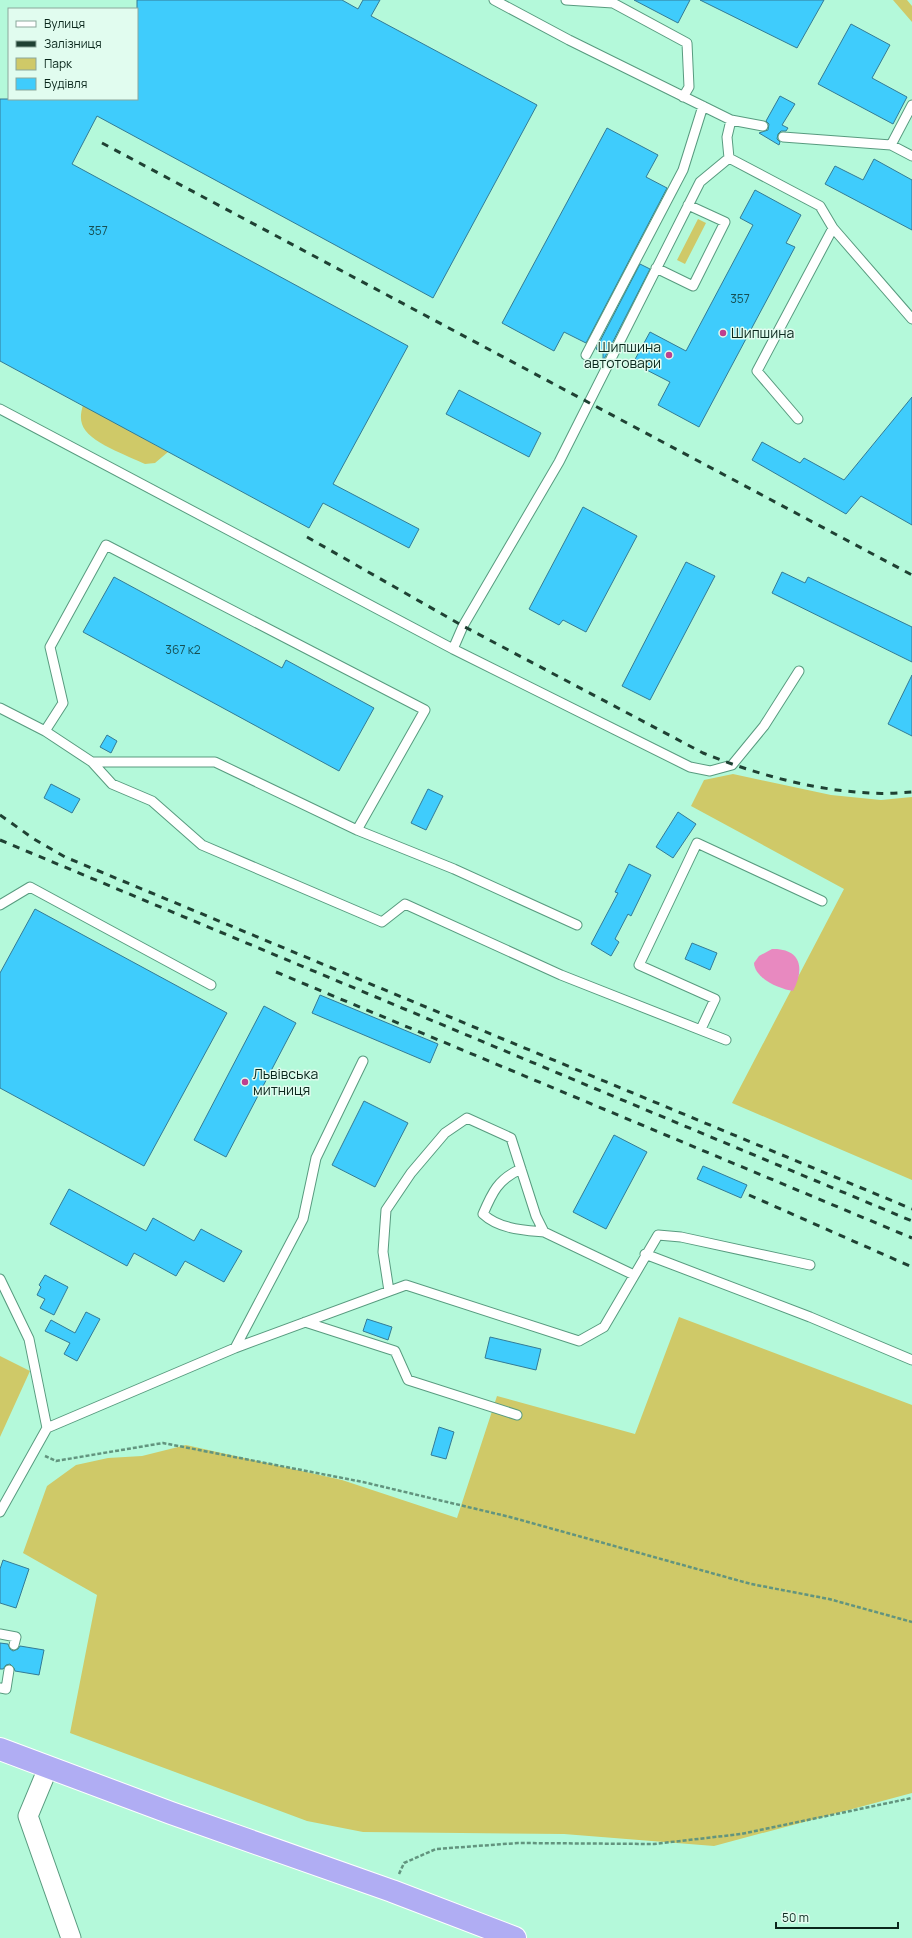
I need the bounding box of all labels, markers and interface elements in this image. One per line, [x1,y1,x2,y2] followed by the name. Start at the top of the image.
[8,8,138,100] legend
[44,15,85,32] text: Вулиця
[44,35,102,52] text: Залізниця
[44,55,73,72] text: Парк
[44,75,87,92] text: Будівля
[88,222,108,239] house number: 357
[730,290,750,307] house number: 357
[731,323,794,342] place label: Шипшина
[718,328,728,338] marker: Шипшина
[584,337,661,372] place label: Шипшина автотовари
[664,350,674,360] marker: Шипшина автотовари
[165,641,201,658] house number: 367 к2
[253,1064,318,1099] place label: Львівська митниця
[240,1077,250,1087] marker: Львівська митниця
[776,1904,898,1930] scale bar
[782,1909,809,1926] text: 50 m

